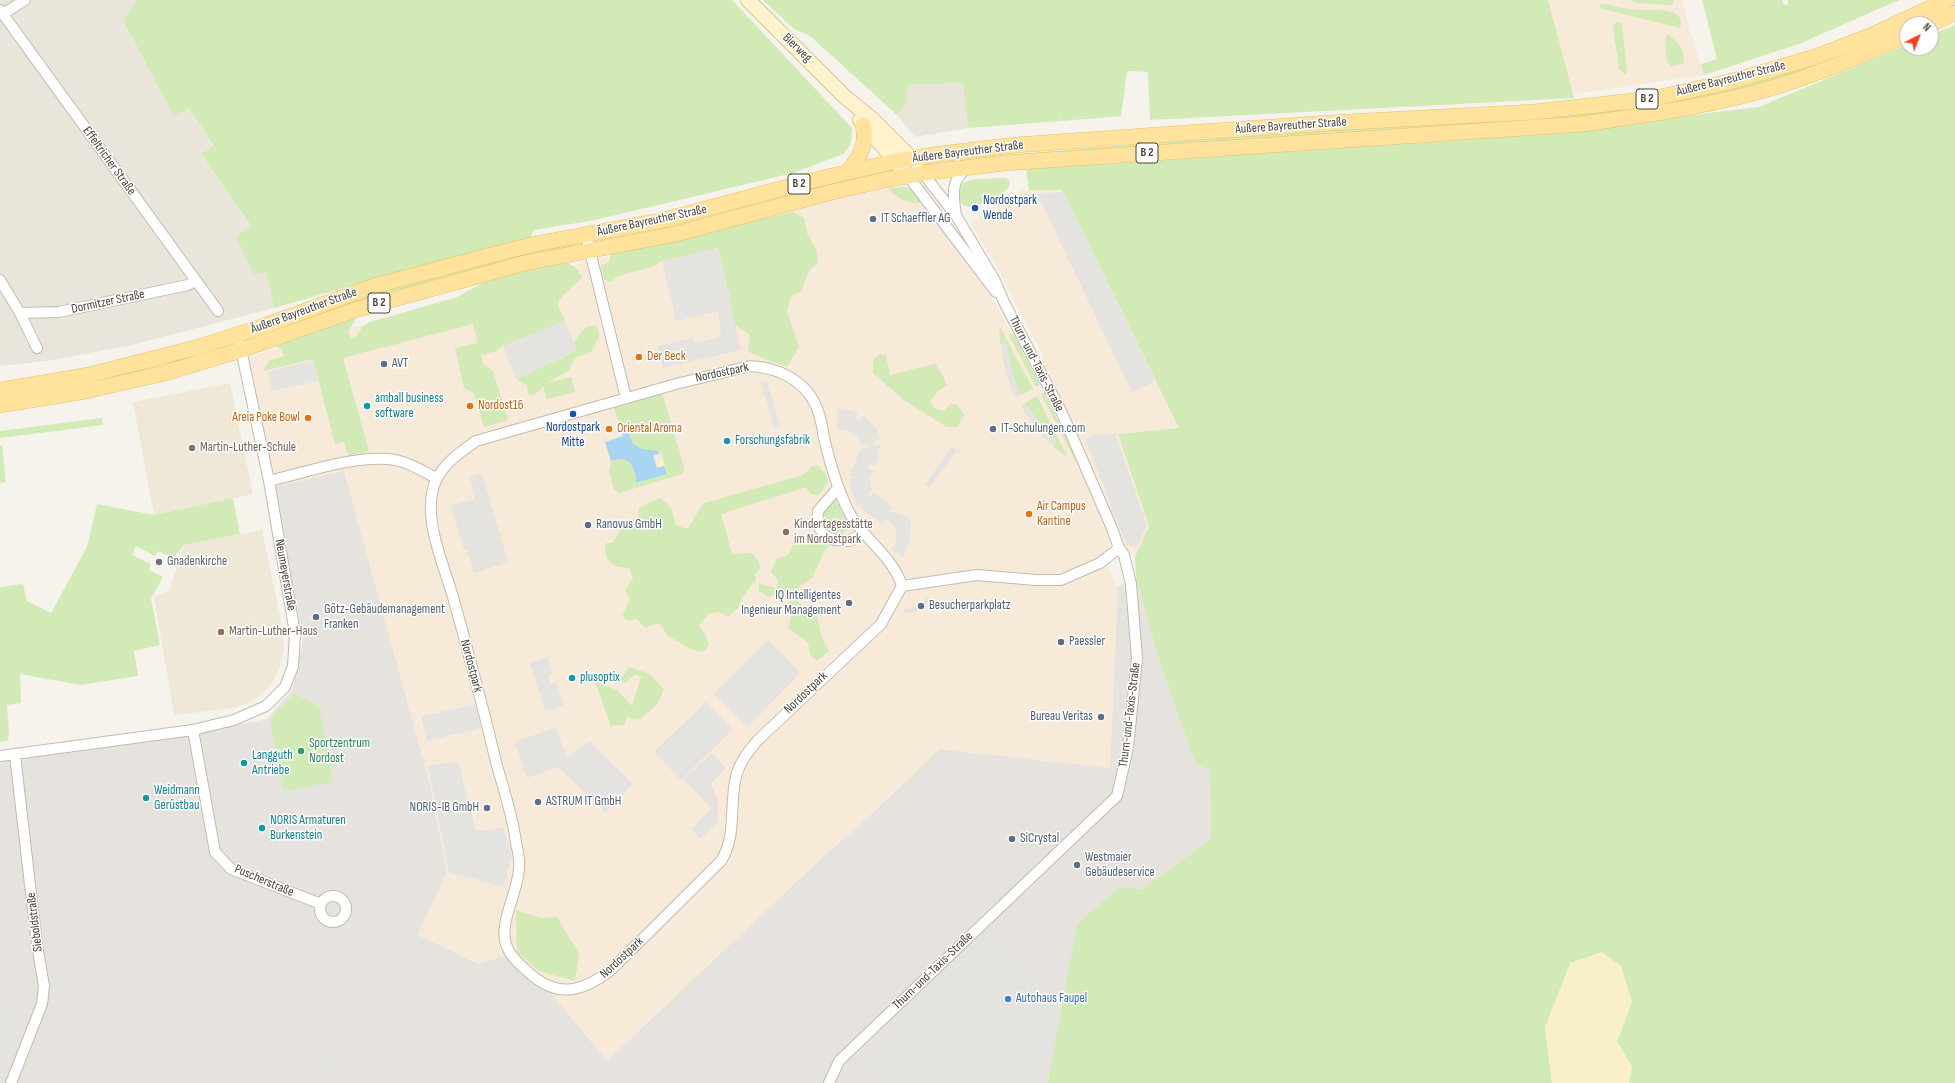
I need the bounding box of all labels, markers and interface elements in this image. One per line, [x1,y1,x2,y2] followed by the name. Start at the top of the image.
[1899,16,1939,56] north arrow
[1920,21,1933,34] text: N
[779,30,815,66] street label: Bierweg
[1675,58,1787,100] street label: Äußere Bayreuther Straße
[1636,89,1658,109] road number: B 2
[1235,114,1347,138] street label: Äußere Bayreuther Straße
[79,124,139,198] street label: Effeltricher Straße
[912,137,1024,167] street label: Äußere Bayreuther Straße
[1136,143,1158,163] road number: B 2
[788,174,810,194] road number: B 2
[983,193,1037,224] place label: Nordostpark Wende
[596,202,708,240] street label: Äußere Bayreuther Straße
[970,203,980,213] marker: Nordostpark Wende
[881,211,950,227] place label: IT Schaeffler AG
[868,214,878,224] marker: IT Schaeffler AG
[249,285,359,337] street label: Äußere Bayreuther Straße
[70,287,146,317] street label: Dormitzer Straße
[368,293,390,313] road number: B 2
[1005,313,1067,415] street label: Thurn-und-Taxis-Straße
[647,349,686,365] place label: Der Beck
[634,352,644,362] marker: Der Beck
[392,356,408,372] place label: AVT
[379,359,389,369] marker: AVT
[694,360,750,386] street label: Nordostpark
[375,391,444,422] place label: amball business software
[478,398,523,414] place label: Nordost16
[362,401,372,411] marker: amball business software
[465,401,475,411] marker: Nordost16
[568,409,578,419] marker: Nordostpark Mitte
[232,410,300,426] place label: Areia Poke Bowl
[303,413,313,423] marker: Areia Poke Bowl
[546,420,600,451] place label: Nordostpark Mitte
[617,421,682,437] place label: Oriental Aroma
[1001,421,1085,437] place label: IT-Schulungen.com
[604,424,614,434] marker: Oriental Aroma
[988,424,998,434] marker: IT-Schulungen.com
[735,433,810,449] place label: Forschungsfabrik
[722,436,732,446] marker: Forschungsfabrik
[200,440,296,456] place label: Martin-Luther-Schule
[187,443,197,453] marker: Martin-Luther-Schule
[1037,499,1086,530] place label: Air Campus Kantine
[1024,509,1034,519] marker: Air Campus Kantine
[596,517,662,533] place label: Ranovus GmbH
[794,517,873,548] place label: Kindertagesstätte im Nordostpark
[583,520,593,530] marker: Ranovus GmbH
[781,527,791,537] marker: Kindertagesstätte im Nordostpark
[271,538,299,612] street label: Neumeyerstraße
[167,554,227,570] place label: Gnadenkirche
[154,557,164,567] marker: Gnadenkirche
[741,588,841,619] place label: IQ Intelligentes Ingenieur Management
[844,598,854,608] marker: IQ Intelligentes Ingenieur Management
[929,598,1010,614] place label: Besucherparkplatz
[916,601,926,611] marker: Besucherparkplatz
[324,602,445,633] place label: Götz-Gebäudemanagement Franken
[311,612,321,622] marker: Götz-Gebäudemanagement Franken
[229,624,318,640] place label: Martin-Luther-Haus
[216,627,226,637] marker: Martin-Luther-Haus
[1069,634,1105,650] place label: Paessler
[1056,637,1066,647] marker: Paessler
[456,638,486,694] street label: Nordostpark
[1116,662,1144,768] street label: Thurn-und-Taxis-Straße
[781,669,831,717] street label: Nordostpark
[580,670,620,686] place label: plusoptix
[567,673,577,683] marker: plusoptix
[1030,709,1093,725] place label: Bureau Veritas
[1096,712,1106,722] marker: Bureau Veritas
[309,736,370,767] place label: Sportzentrum Nordost
[296,746,306,756] marker: Sportzentrum Nordost
[252,748,293,779] place label: Langguth Antriebe
[239,758,249,768] marker: Langguth Antriebe
[154,783,200,814] place label: Weidmann Gerüstbau
[141,793,151,803] marker: Weidmann Gerüstbau
[546,794,621,810] place label: ASTRUM IT GmbH
[533,797,543,807] marker: ASTRUM IT GmbH
[410,800,479,816] place label: NORIS-IB GmbH
[482,803,492,813] marker: NORIS-IB GmbH
[270,813,346,844] place label: NORIS Armaturen Burkenstein
[257,823,267,833] marker: NORIS Armaturen Burkenstein
[1020,831,1059,847] place label: SiCrystal
[1007,834,1017,844] marker: SiCrystal
[1085,850,1155,881] place label: Westmaier Gebäudeservice
[1072,860,1082,870] marker: Westmaier Gebäudeservice
[232,862,296,900] street label: Puscherstraße
[24,891,46,953] street label: Sieboldstraße
[890,929,976,1013] street label: Thurn-und-Taxis-Straße
[597,934,647,982] street label: Nordostpark
[1016,991,1087,1007] place label: Autohaus Faupel
[1003,994,1013,1004] marker: Autohaus Faupel

